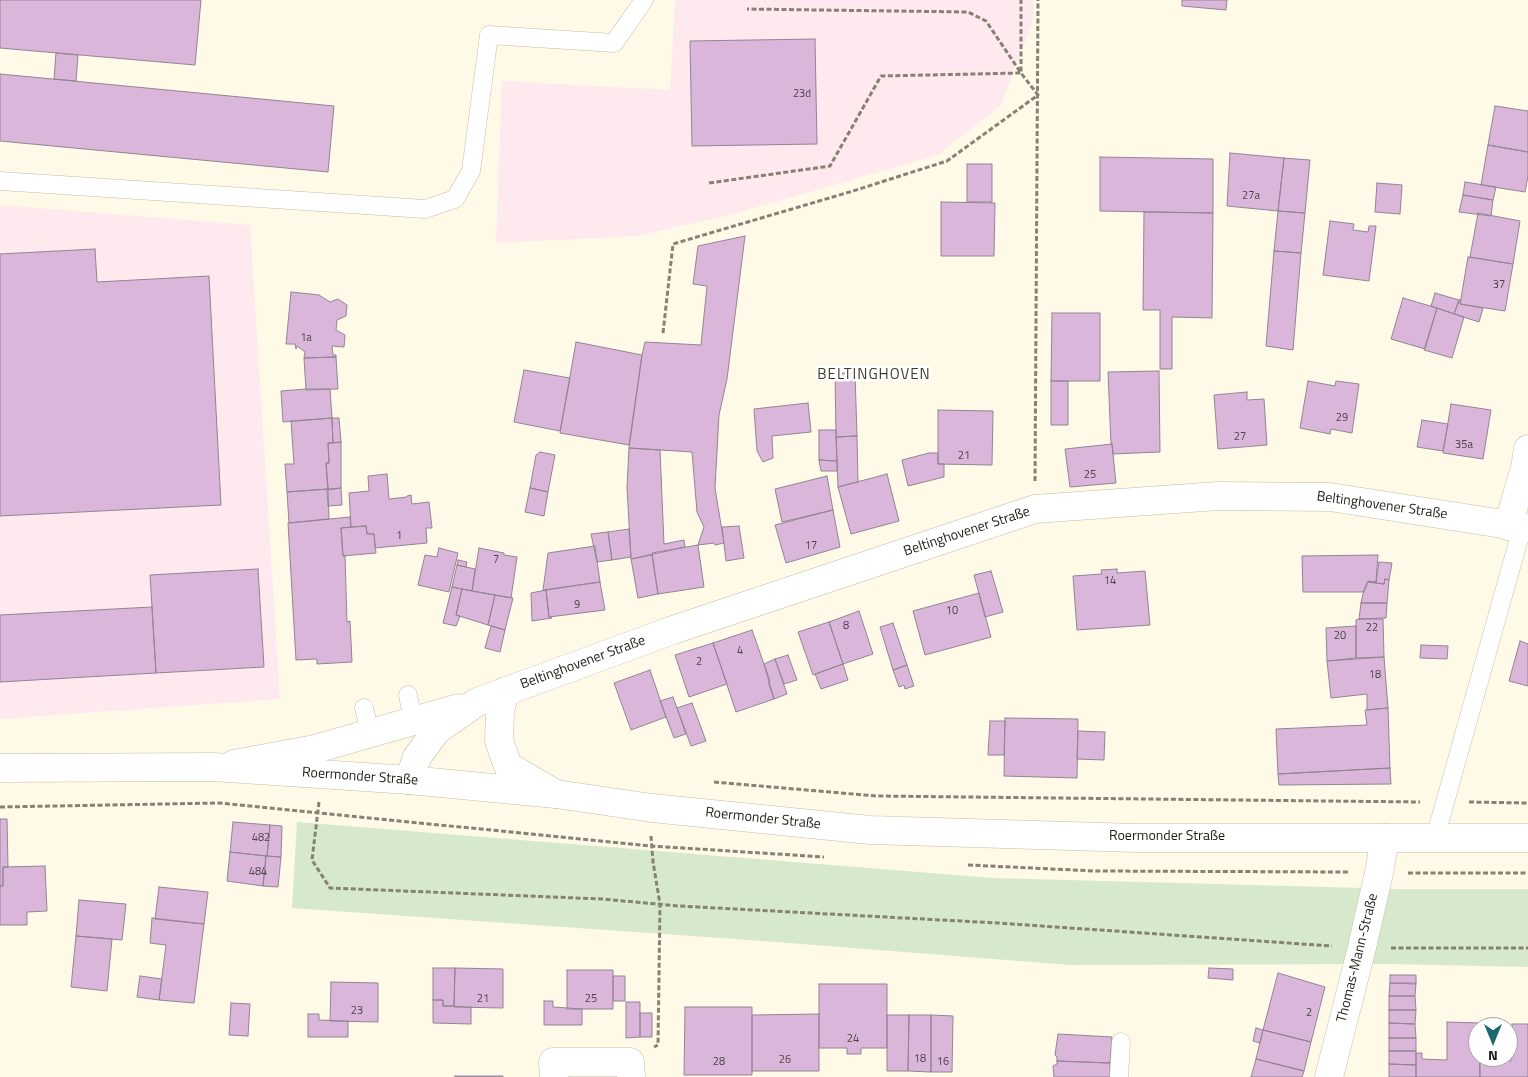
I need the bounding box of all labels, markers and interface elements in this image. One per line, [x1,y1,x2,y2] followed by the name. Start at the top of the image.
[793,87,811,101] house number: 23d
[1242,189,1260,203] house number: 27a
[1493,278,1505,292] house number: 37
[300,331,312,345] house number: 1a
[816,366,932,384] district label: BELTINGHOVEN
[1336,411,1348,425] house number: 29
[1234,430,1246,444] house number: 27
[1455,438,1473,452] house number: 35a
[958,449,970,463] house number: 21
[1084,468,1096,482] house number: 25
[1316,489,1448,523] street label: Beltinghovener Straße
[902,504,1032,560] street label: Beltinghovener Straße
[396,529,402,543] house number: 1
[805,539,817,553] house number: 17
[493,553,499,567] house number: 7
[1104,574,1116,588] house number: 14
[574,598,580,612] house number: 9
[946,604,958,618] house number: 10
[843,619,849,633] house number: 8
[1366,621,1378,635] house number: 22
[1334,629,1346,643] house number: 20
[518,633,648,693] street label: Beltinghovener Straße
[737,644,743,658] house number: 4
[696,655,702,669] house number: 2
[1369,668,1381,682] house number: 18
[301,765,419,789] street label: Roermonder Straße
[704,805,822,833] street label: Roermonder Straße
[1109,829,1225,845] street label: Roermonder Straße
[252,831,270,845] house number: 482
[249,865,267,879] house number: 484
[1334,892,1382,1024] street label: Thomas-Mann-Straße
[477,992,489,1006] house number: 21
[585,992,597,1006] house number: 25
[351,1004,363,1018] house number: 23
[1306,1006,1312,1020] house number: 2
[1468,1017,1518,1067] north arrow
[847,1032,859,1046] house number: 24
[1488,1046,1498,1067] text: N
[914,1052,926,1066] house number: 18
[779,1053,791,1067] house number: 26
[713,1055,725,1069] house number: 28
[937,1055,949,1069] house number: 16

